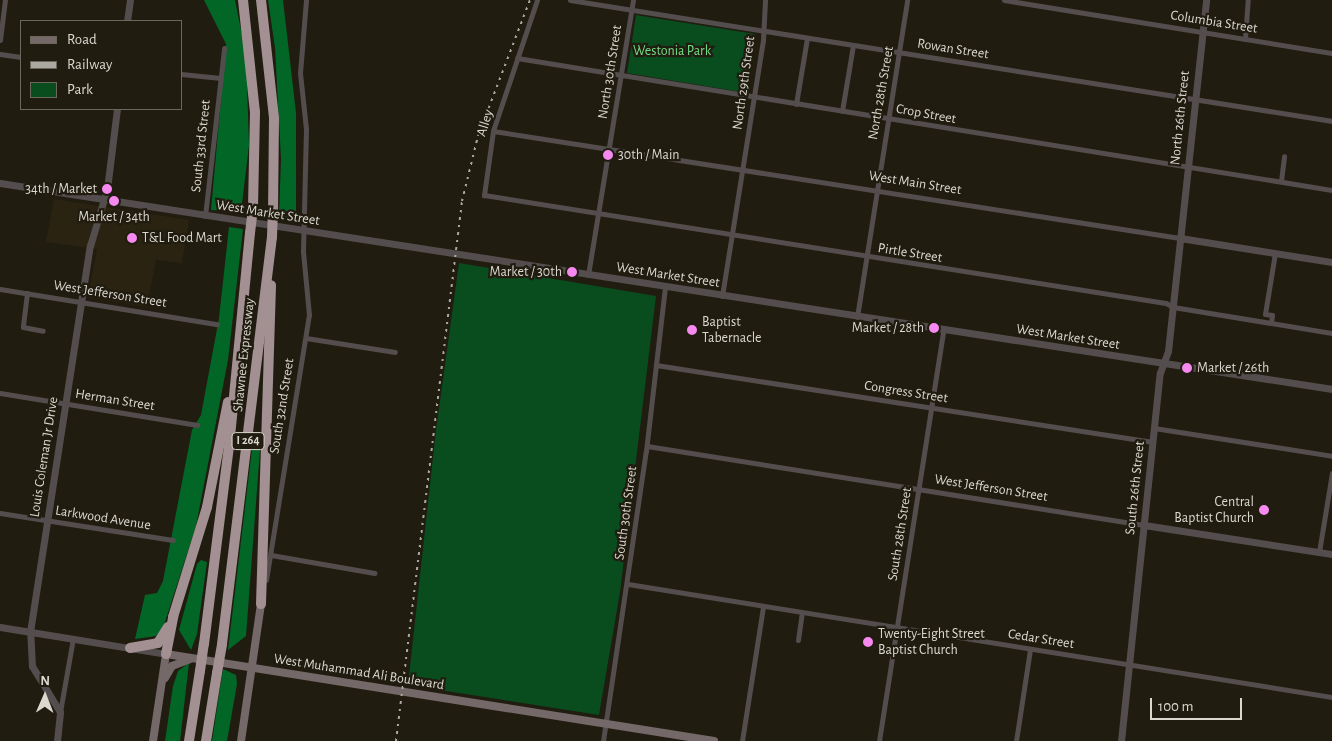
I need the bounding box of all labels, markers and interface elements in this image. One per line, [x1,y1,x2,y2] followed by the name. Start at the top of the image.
[1169,7,1259,37] street label: Columbia Street
[20,20,182,110] legend
[594,24,626,120] street label: North 30th Street
[67,32,97,47] text: Road
[729,35,759,131] street label: North 29th Street
[916,35,990,63] street label: Rowan Street
[633,43,711,59] park label: Westonia Park
[865,45,897,141] street label: North 28th Street
[67,57,112,72] text: Railway
[1167,70,1193,166] street label: North 26th Street
[67,82,93,97] text: Park
[188,99,214,193] street label: South 33rd Street
[895,100,957,128] street label: Crop Street
[473,107,497,139] street label: Alley
[618,147,680,163] place label: 30th / Main
[602,149,614,161] marker: 30th / Main
[867,167,963,199] street label: West Main Street
[25,181,97,197] place label: 34th / Market
[101,183,113,195] marker: 34th / Market
[108,195,120,207] marker: Market / 34th
[215,197,321,229] street label: West Market Street
[78,209,150,225] place label: Market / 34th
[142,230,222,246] place label: T&L Food Mart
[126,232,138,244] marker: T&L Food Mart
[877,240,943,266] street label: Pirtle Street
[615,259,721,291] street label: West Market Street
[490,264,562,280] place label: Market / 30th
[566,266,578,278] marker: Market / 30th
[52,277,168,311] street label: West Jefferson Street
[230,297,258,413] street label: Shawnee Expressway
[702,314,762,347] place label: Baptist Tabernacle
[852,320,924,336] place label: Market / 28th
[1015,321,1121,353] street label: West Market Street
[928,322,940,334] marker: Market / 28th
[686,324,698,336] marker: Baptist Tabernacle
[266,357,298,455] street label: South 32nd Street
[1197,360,1269,376] place label: Market / 26th
[1181,362,1193,374] marker: Market / 26th
[863,377,949,407] street label: Congress Street
[74,385,156,415] street label: Herman Street
[26,396,62,518] street label: Louis Coleman Jr Drive
[230,432,266,451] road number: I 264
[1122,440,1148,536] street label: South 26th Street
[611,465,641,561] street label: South 30th Street
[933,471,1049,505] street label: West Jefferson Street
[884,486,916,582] street label: South 28th Street
[1174,494,1254,526] place label: Central Baptist Church
[54,502,152,534] street label: Larkwood Avenue
[1258,504,1270,516] marker: Central Baptist Church
[1007,625,1075,653] street label: Cedar Street
[878,626,985,658] place label: Twenty-Eight Street Baptist Church
[862,636,874,648] marker: Twenty-Eight Street Baptist Church
[273,650,445,694] street label: West Muhammad Ali Boulevard
[20,671,70,721] north arrow
[40,674,50,688] text: N
[1152,688,1244,720] scale bar
[1158,699,1193,714] text: 100 m

